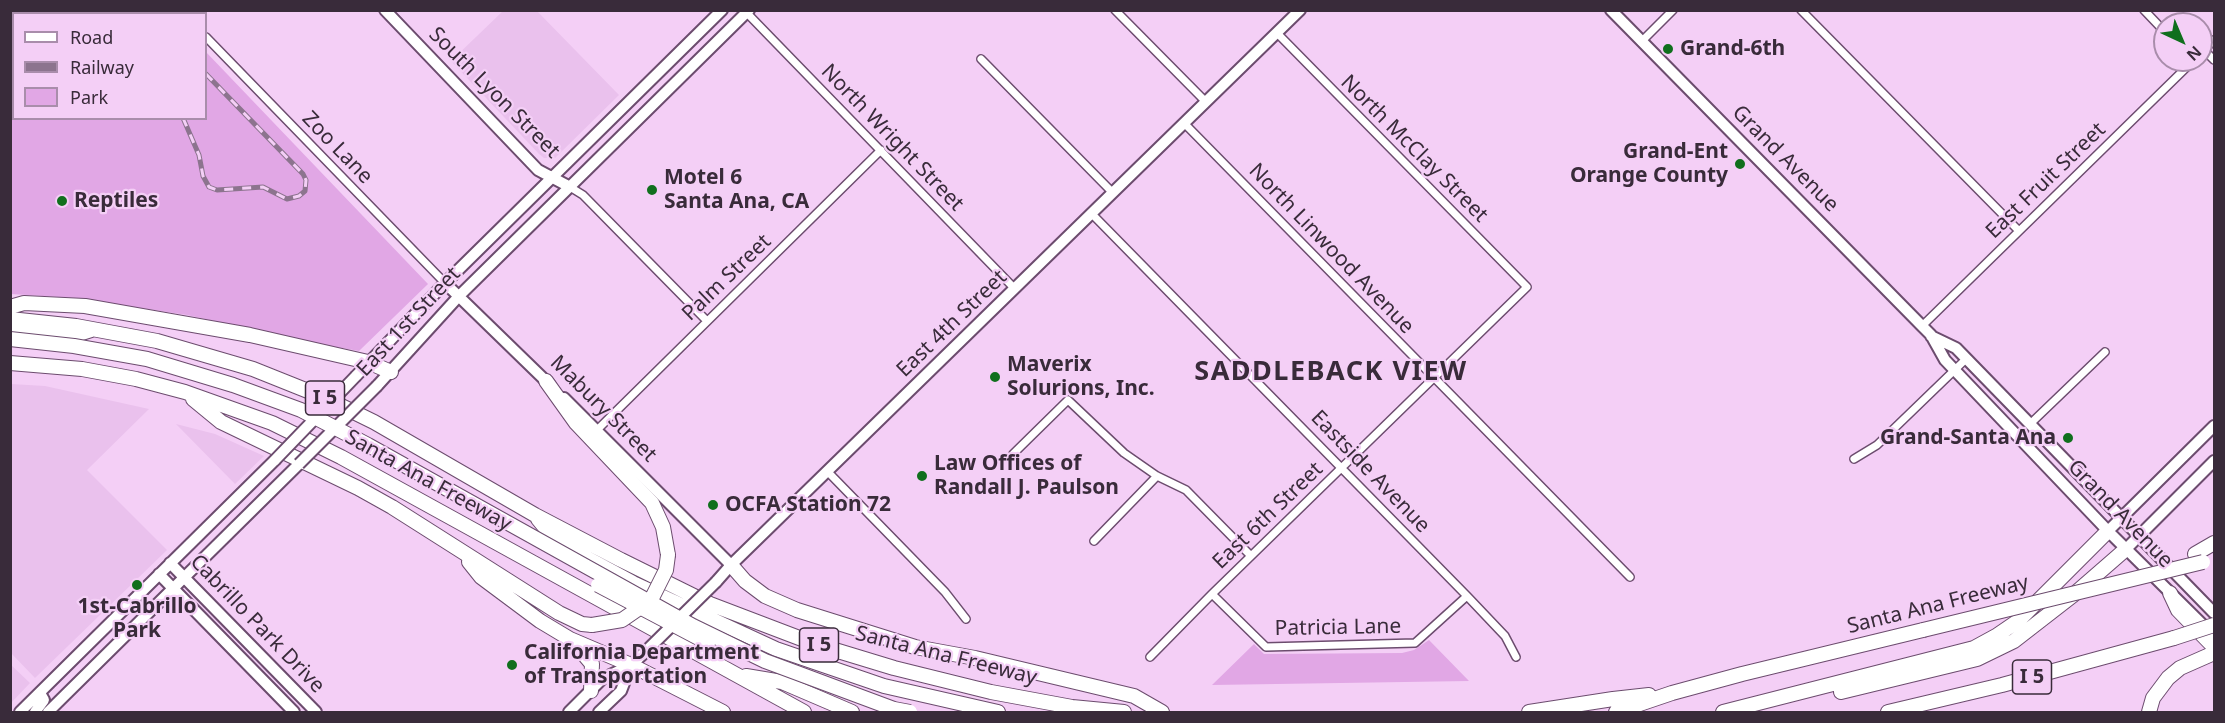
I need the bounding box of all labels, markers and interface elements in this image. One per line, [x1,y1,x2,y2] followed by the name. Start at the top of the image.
[12,12,207,120] legend
[2153,12,2213,72] north arrow
[423,22,565,164] street label: South Lyon Street
[70,25,113,49] text: Road
[1680,36,1785,62] place label: Grand-6th
[2182,41,2206,66] text: N
[1661,42,1675,56] marker: Grand-6th
[70,55,134,79] text: Railway
[815,59,969,217] street label: North Wright Street
[1335,70,1493,228] street label: North McClay Street
[70,85,108,109] text: Park
[1726,100,1844,218] street label: Grand Avenue
[297,107,377,189] street label: Zoo Lane
[1981,118,2111,244] street label: East Fruit Street
[1570,139,1728,189] place label: Grand-Ent Orange County
[1733,157,1747,171] marker: Grand-Ent Orange County
[1243,159,1419,339] street label: North Linwood Avenue
[664,165,809,215] place label: Motel 6 Santa Ana, CA
[645,183,659,197] marker: Motel 6 Santa Ana, CA
[74,188,158,214] place label: Reptiles
[55,194,69,208] marker: Reptiles
[677,229,777,327] street label: Palm Street
[352,262,466,382] street label: East 1st Street
[892,265,1012,383] street label: East 4th Street
[545,351,661,467] street label: Mabury Street
[1007,352,1155,402] place label: Maverix Solurions, Inc.
[1194,356,1468,388] district label: SADDLEBACK VIEW
[988,370,1002,384] marker: Maverix Solurions, Inc.
[306,381,344,415] road number: I 5
[1305,406,1435,538] street label: Eastside Avenue
[340,425,516,537] street label: Santa Ana Freeway
[1880,425,2056,451] place label: Grand-Santa Ana
[2061,431,2075,445] marker: Grand-Santa Ana
[934,451,1119,501] place label: Law Offices of Randall J. Paulson
[2062,455,2178,573] street label: Grand Avenue
[1208,457,1328,575] street label: East 6th Street
[915,469,929,483] marker: Law Offices of Randall J. Paulson
[725,492,891,518] place label: OCFA Station 72
[706,498,720,512] marker: OCFA Station 72
[184,549,330,699] street label: Cabrillo Park Drive
[1845,570,2031,640] street label: Santa Ana Freeway
[130,578,144,592] marker: 1st-Cabrillo Park
[77,594,197,644] place label: 1st-Cabrillo Park
[1275,614,1401,642] street label: Patricia Lane
[853,621,1039,691] street label: Santa Ana Freeway
[800,628,838,662] road number: I 5
[524,640,759,690] place label: California Department of Transportation
[505,658,519,672] marker: California Department of Transportation
[2012,660,2052,694] road number: I 5

